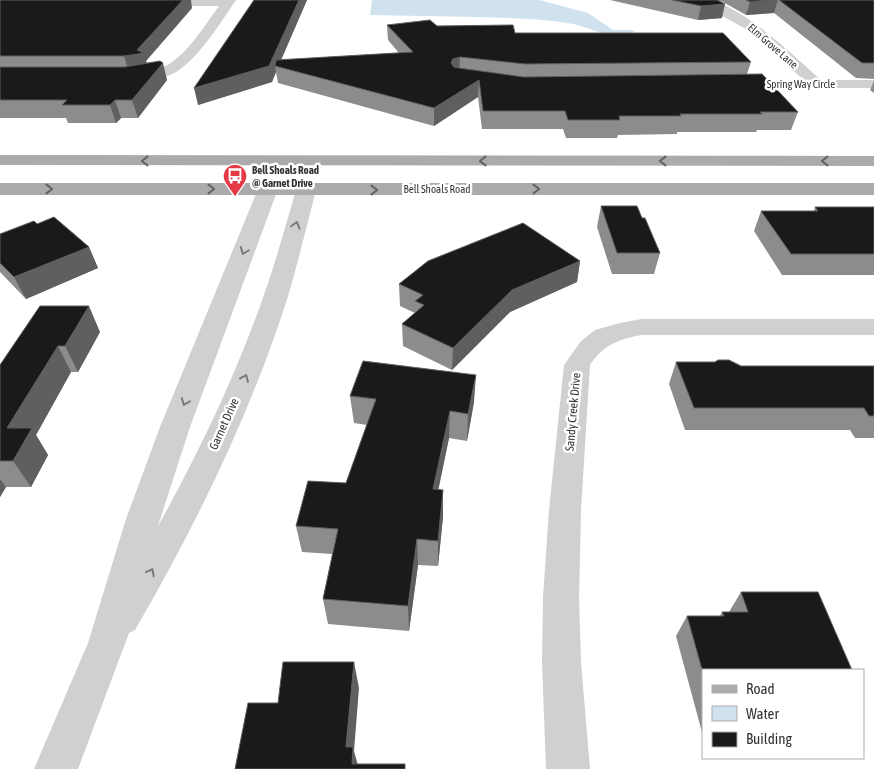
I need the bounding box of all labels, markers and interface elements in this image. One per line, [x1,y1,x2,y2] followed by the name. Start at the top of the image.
[746,21,800,71] street label: Elm Grove Lane
[767,78,835,90] street label: Spring Way Circle
[141,156,149,166] one-way arrow
[479,156,486,166] one-way arrow
[659,156,666,166] one-way arrow
[821,156,829,166] one-way arrow
[222,163,248,197] bus stop icon: Bell Shoals Road @ Garnet Drive
[252,164,319,189] place label: Bell Shoals Road @ Garnet Drive
[403,183,471,195] street label: Bell Shoals Road
[45,184,53,194] one-way arrow
[208,184,215,194] one-way arrow
[532,184,540,194] one-way arrow
[370,185,378,195] one-way arrow
[291,221,301,229] one-way arrow
[240,246,250,255] one-way arrow
[563,372,583,452] street label: Sandy Creek Drive
[238,374,249,383] one-way arrow
[206,396,242,452] street label: Garnet Drive
[181,397,191,406] one-way arrow
[144,568,154,577] one-way arrow
[702,669,864,759] legend
[746,680,775,697] text: Road
[746,705,779,722] text: Water
[746,730,792,747] text: Building

